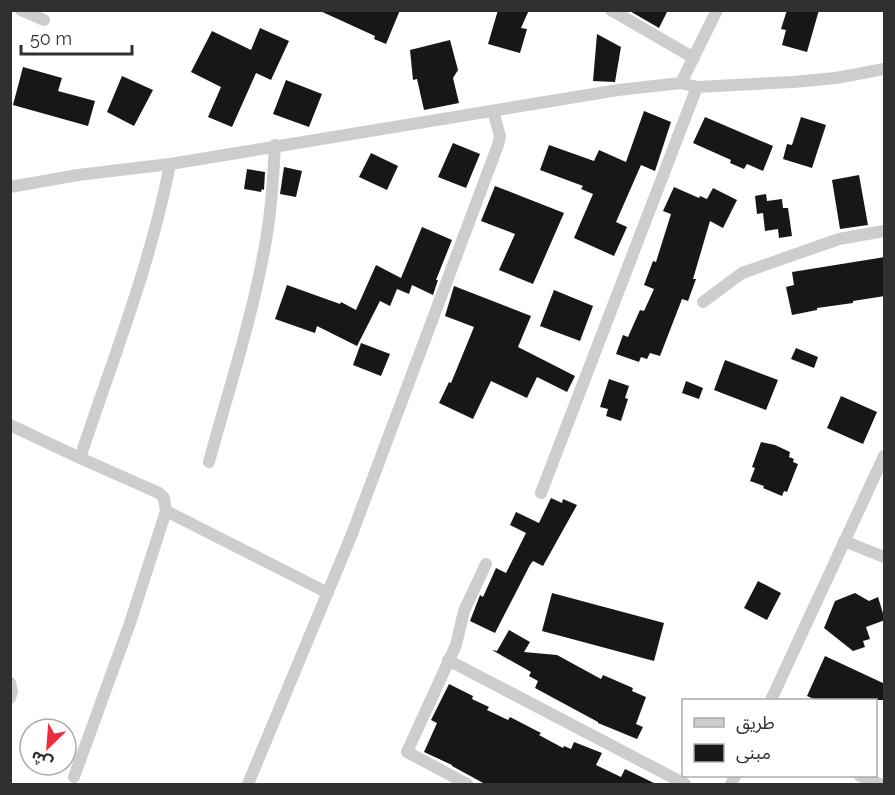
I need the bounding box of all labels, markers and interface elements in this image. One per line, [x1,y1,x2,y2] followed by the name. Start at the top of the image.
[21,18,132,56] scale bar
[30,28,72,49] text: 50 m
[682,699,877,777] legend
[736,712,775,734] text: طريق
[18,717,78,777] north arrow
[736,742,771,764] text: مبنى
[28,747,56,773] text: ش

